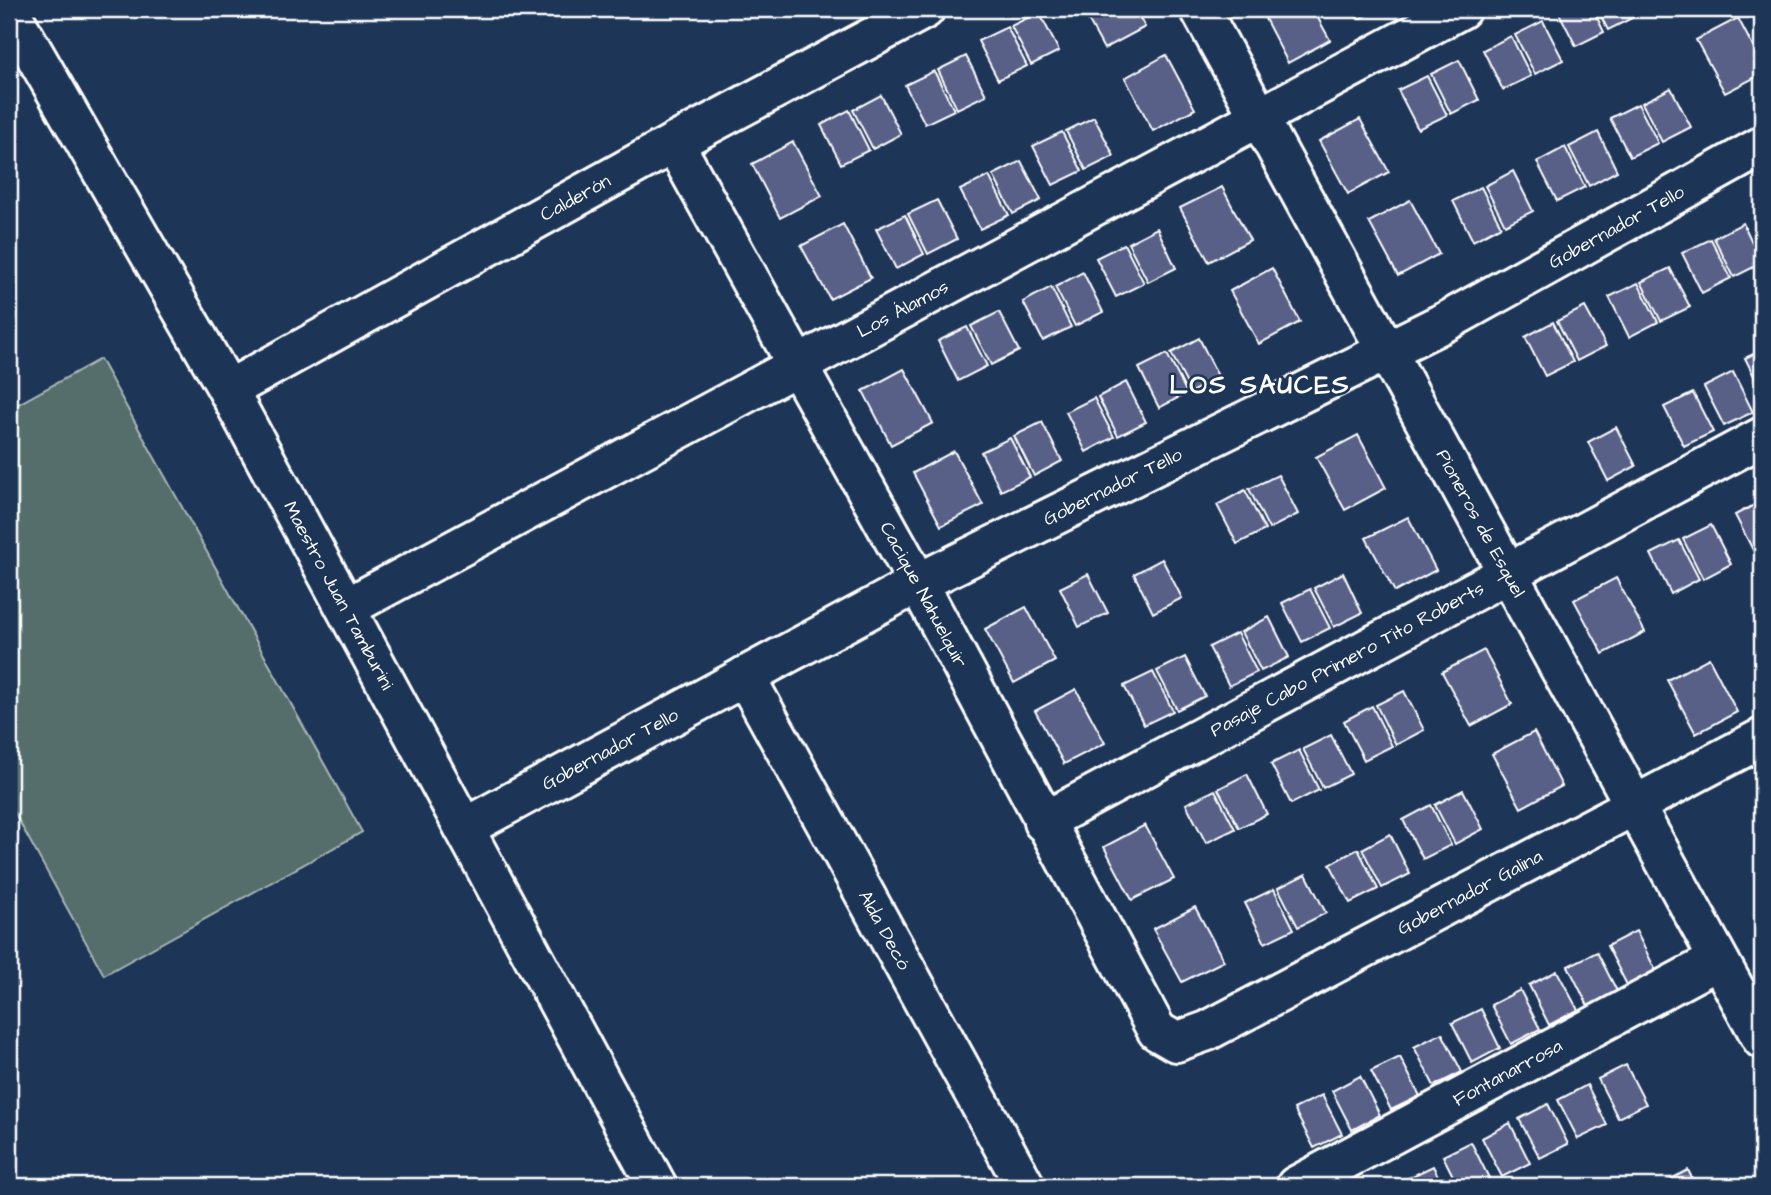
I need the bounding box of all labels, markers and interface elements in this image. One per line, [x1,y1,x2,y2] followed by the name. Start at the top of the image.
[535,167,615,228] street label: Calderón
[1543,178,1690,276] street label: Gobernador Tello
[852,273,954,345] street label: Los Álamos
[1169,367,1351,403] district label: LOS SAUCES
[1039,441,1187,532] street label: Gobernador Tello
[1429,445,1532,602] street label: Pioneros de Esquel
[277,496,401,695] street label: Maestro Juan Tamburini
[873,517,974,673] street label: Cacique Nahuelquir
[1205,575,1489,744] street label: Pasaje Cabo Primero Tito Roberts
[537,701,684,797] street label: Gobernador Tello
[1392,843,1548,942] street label: Gobernador Galina
[852,885,918,975] street label: Alda Decó
[1448,1032,1567,1113] street label: Fontanarrosa

